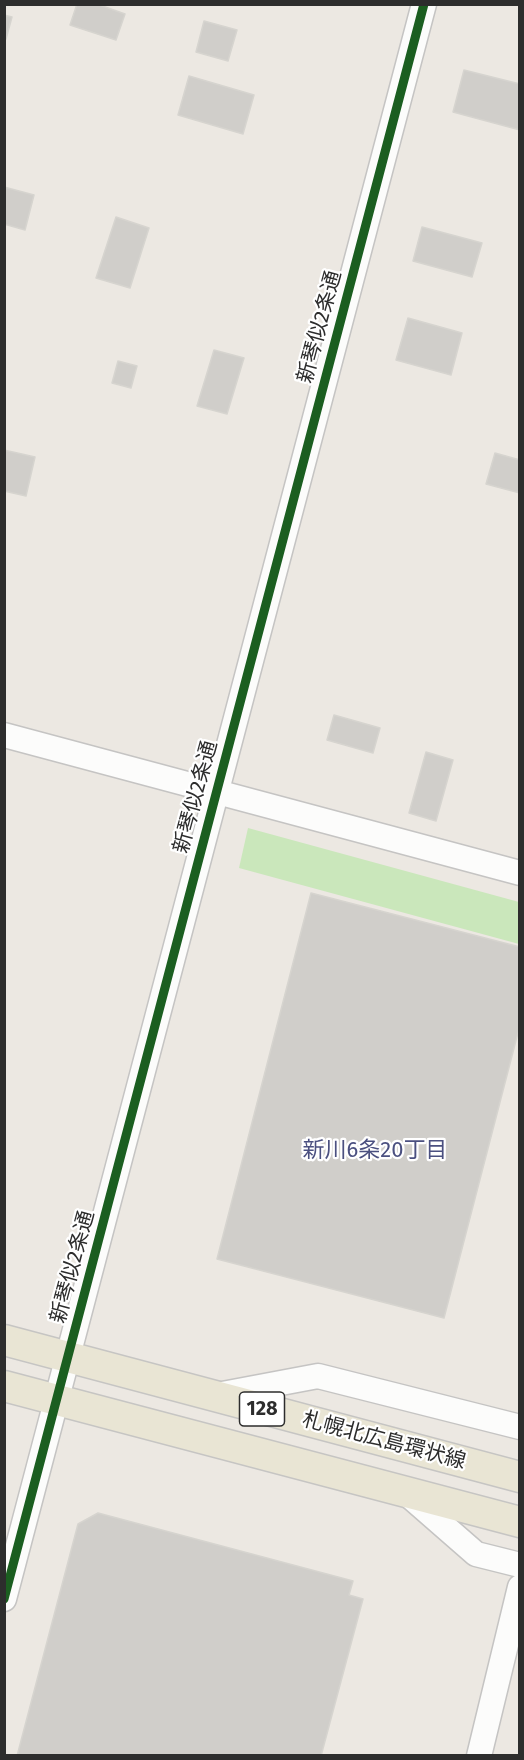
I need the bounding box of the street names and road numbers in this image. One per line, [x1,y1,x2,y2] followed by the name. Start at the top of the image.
[293,268,347,386] street label: 新琴似2条通
[169,738,223,856] street label: 新琴似2条通
[46,1208,100,1326] street label: 新琴似2条通
[240,1392,284,1426] road number: 128
[300,1407,468,1475] street label: 札幌北広島環状線

